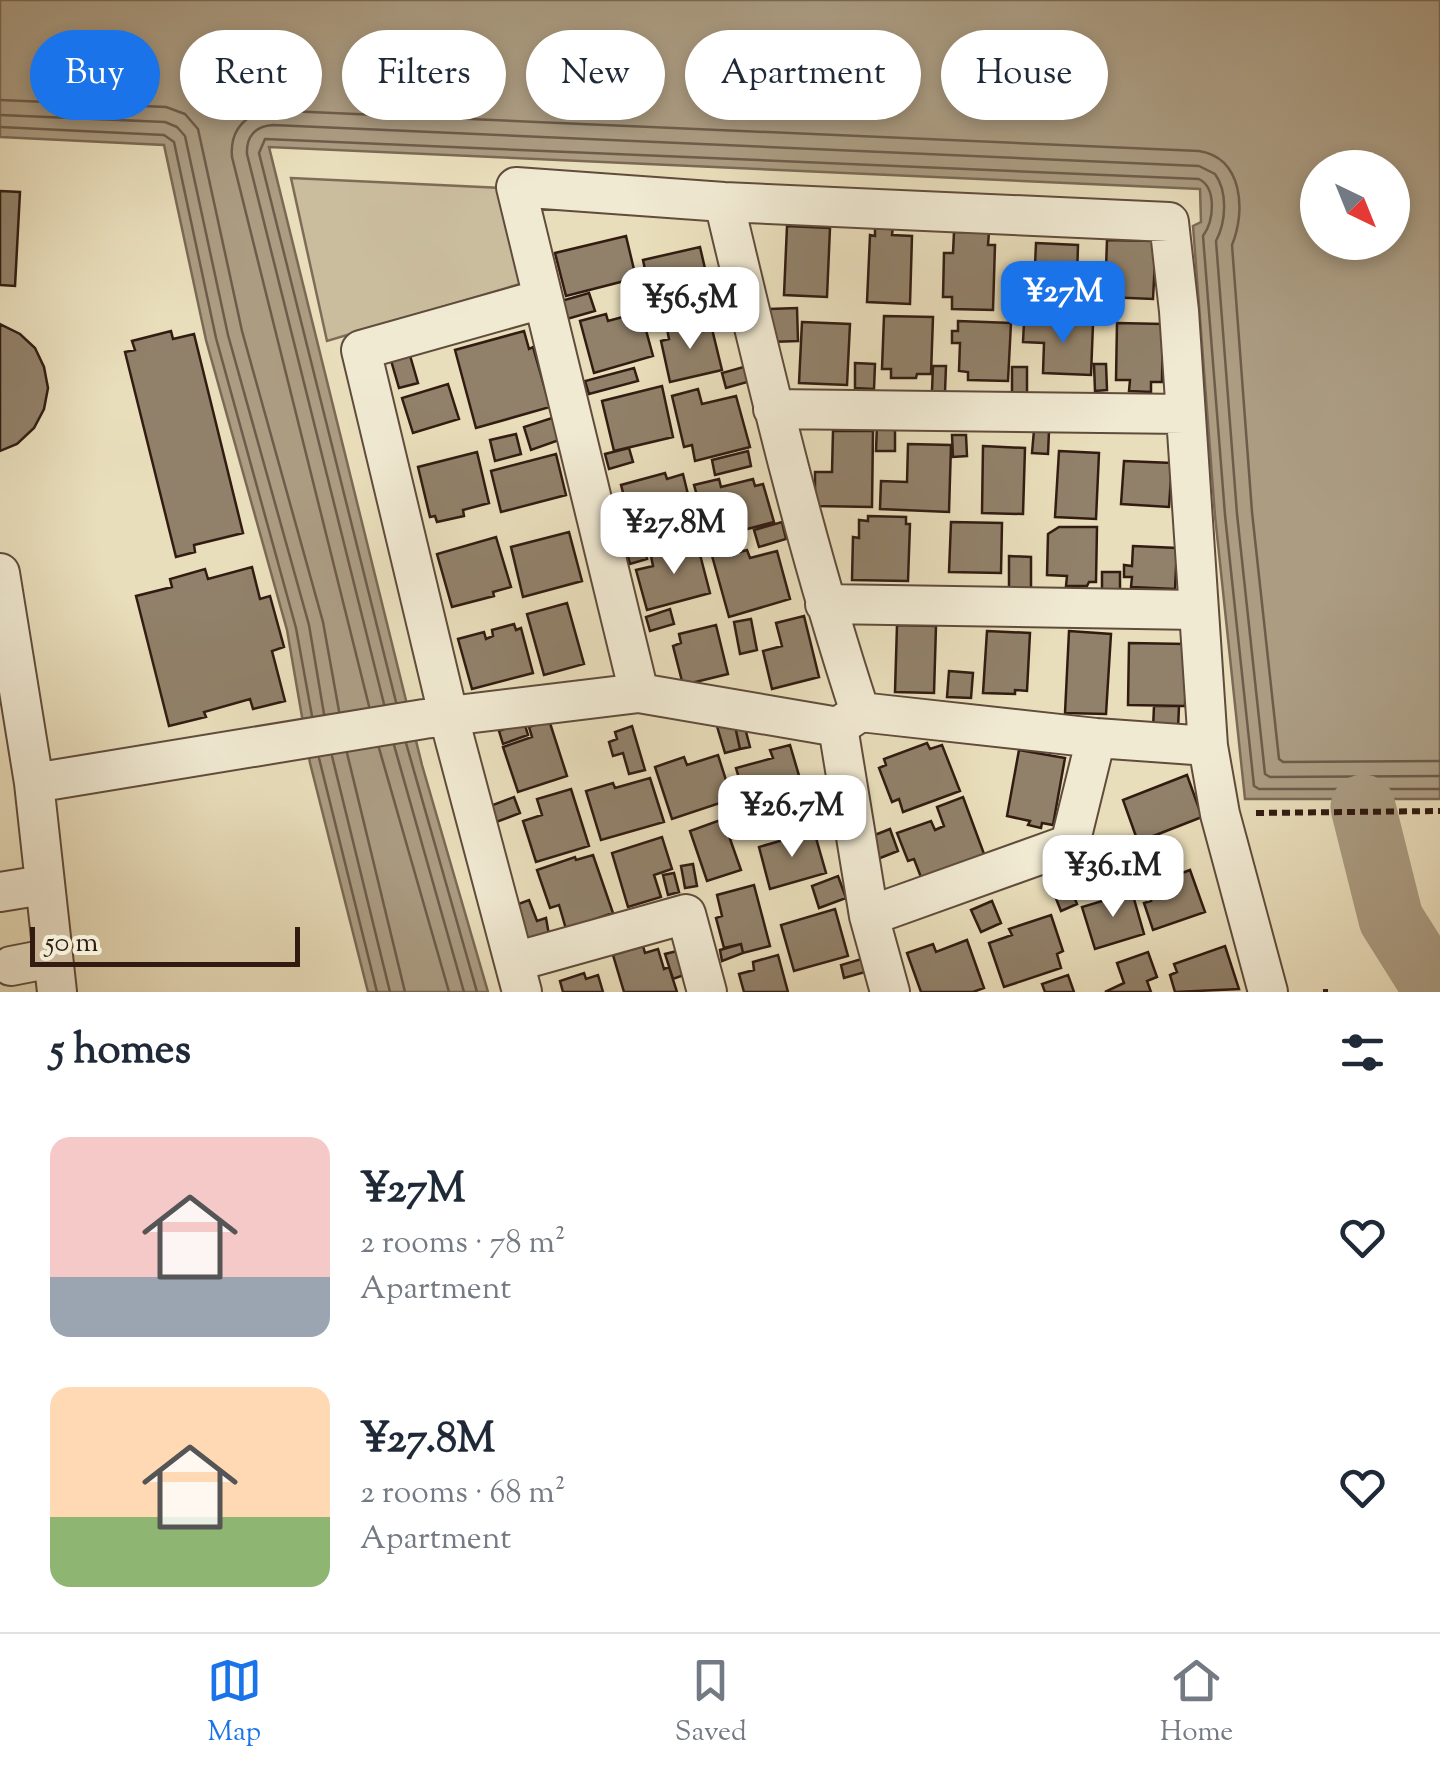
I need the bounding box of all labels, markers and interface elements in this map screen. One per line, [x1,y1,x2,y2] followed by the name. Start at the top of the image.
[30,30,160,120] chip: Buy
[180,30,322,120] chip: Rent
[342,30,506,120] chip: Filters
[526,30,665,120] chip: New
[685,30,921,120] chip: Apartment
[941,30,1108,120] chip: House
[1300,150,1410,260] north arrow
[1300,150,1410,260] map controls
[1004,261,1122,346] pin: ¥27M
[609,267,771,352] pin: ¥56.5M
[1023,270,1103,316] text: ¥27M
[642,276,738,322] text: ¥56.5M
[593,492,755,577] pin: ¥27.8M
[623,501,725,547] text: ¥27.8M
[711,775,873,860] pin: ¥26.7M
[740,784,844,830] text: ¥26.7M
[1032,835,1194,920] pin: ¥36.1M
[1065,844,1161,890] text: ¥36.1M
[30,922,300,966] scale bar
[45,924,99,964] text: 50 m
[50,1022,191,1082] text: 5 homes
[1335,1025,1390,1080] icon: filters
[360,1161,465,1221] text: ¥27M
[130,1177,250,1297] icon: home
[1335,1210,1390,1265] icon: heart
[360,1221,566,1267] text: 2 rooms · 78 m²
[360,1267,511,1313] text: Apartment
[360,1411,495,1471] text: ¥27.8M
[130,1427,250,1547] icon: home
[1335,1460,1390,1515] icon: heart
[360,1471,566,1517] text: 2 rooms · 68 m²
[360,1517,511,1563] text: Apartment
[207,1653,262,1753] tab: Map
[675,1653,747,1753] tab: Saved
[1160,1653,1233,1753] tab: Home

